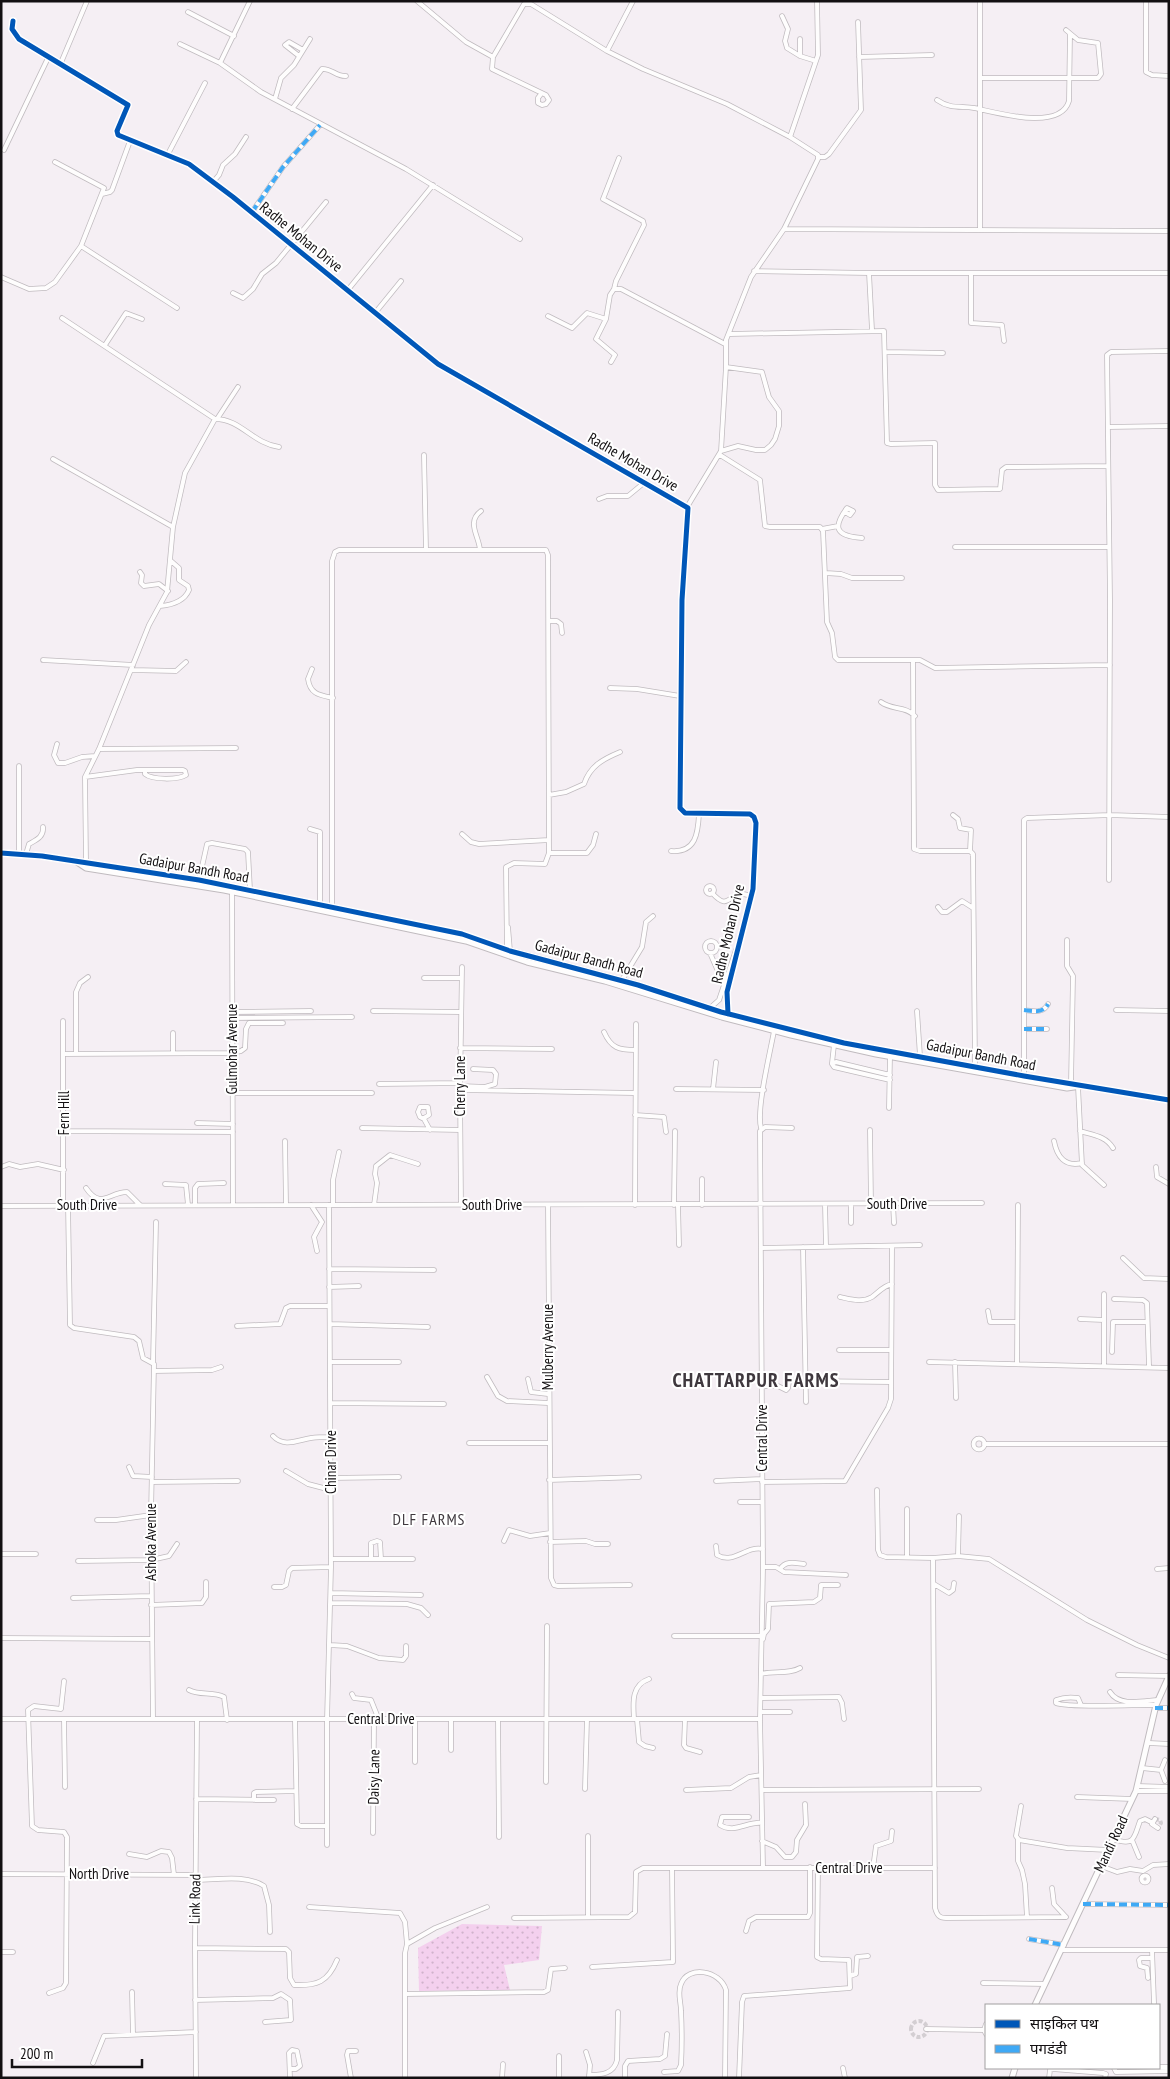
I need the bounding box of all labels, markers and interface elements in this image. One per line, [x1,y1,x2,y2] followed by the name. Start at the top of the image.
[256,197,347,276] street label: Radhe Mohan Drive
[585,428,682,495] street label: Radhe Mohan Drive
[138,849,250,886] street label: Gadaipur Bandh Road
[707,882,748,985] street label: Radhe Mohan Drive
[533,935,645,982] street label: Gadaipur Bandh Road
[222,1003,241,1095] street label: Gulmohar Avenue
[925,1035,1037,1074] street label: Gadaipur Bandh Road
[450,1055,469,1117] street label: Cherry Lane
[54,1090,73,1135] street label: Fern Hill
[867,1194,927,1213] street label: South Drive
[57,1195,117,1214] street label: South Drive
[462,1195,522,1214] street label: South Drive
[538,1304,557,1390] street label: Mulberry Avenue
[672,1367,840,1393] district label: CHATTARPUR FARMS
[752,1404,771,1472] street label: Central Drive
[321,1430,340,1494] street label: Chinar Drive
[141,1503,160,1581] street label: Ashoka Avenue
[393,1509,465,1529] district label: DLF FARMS
[347,1709,415,1728] street label: Central Drive
[364,1749,383,1805] street label: Daisy Lane
[1089,1812,1132,1875] street label: Mandi Road
[815,1858,883,1877] street label: Central Drive
[69,1864,129,1883] street label: North Drive
[185,1874,204,1924] street label: Link Road
[985,2004,1160,2069] legend
[1030,2014,1099,2033] text: साइकिल पथ
[12,2036,142,2068] scale bar
[1030,2039,1068,2058] text: पगडंडी
[20,2044,53,2063] text: 200 m

